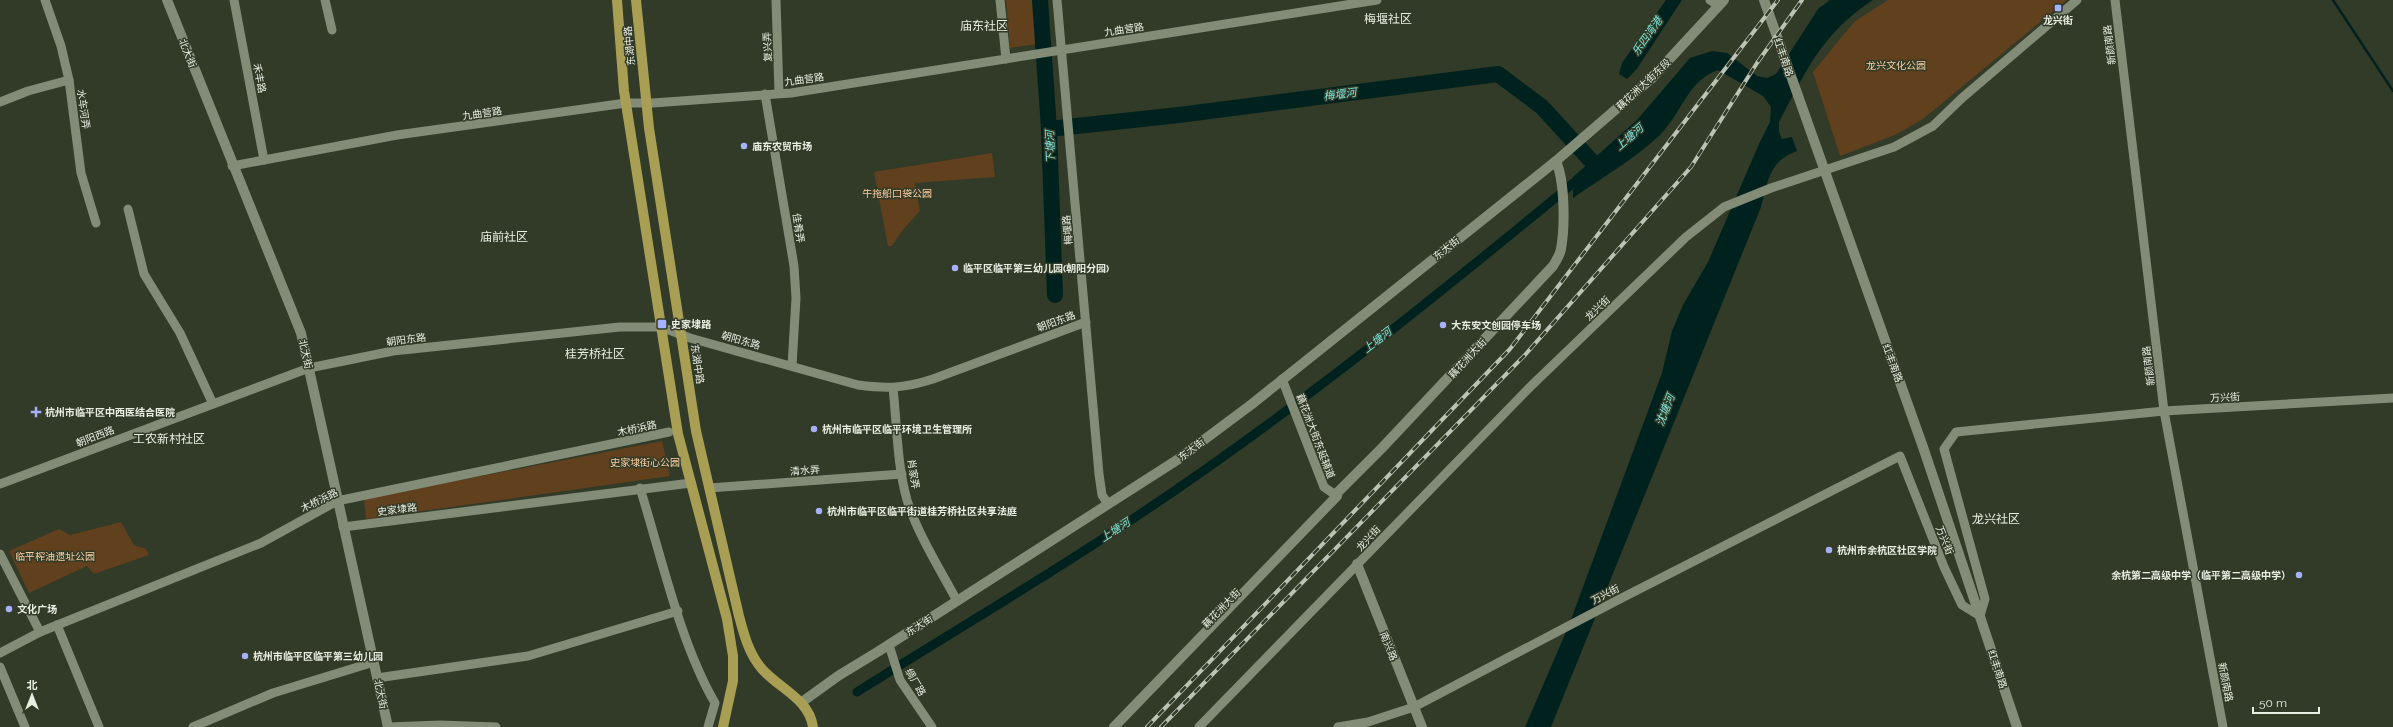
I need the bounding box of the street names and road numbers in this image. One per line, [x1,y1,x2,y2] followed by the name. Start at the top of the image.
[1103,21,1145,38] street label: 九曲营路
[2102,24,2117,65] street label: 新颜南路
[622,26,637,66] street label: 东湖中路
[761,32,774,62] street label: 复兴弄
[1772,36,1795,78] street label: 红丰南路
[177,37,198,69] street label: 北大街
[1614,56,1673,112] street label: 藕花洲大街东段
[251,62,268,94] street label: 禾丰路
[783,71,825,88] street label: 九曲营路
[75,88,92,130] street label: 水车河弄
[461,105,503,122] street label: 九曲营路
[791,212,806,244] street label: 佳肴弄
[1061,215,1074,245] street label: 梅堰路
[1431,235,1461,262] street label: 东大街
[1583,294,1612,323] street label: 龙兴街
[1035,309,1077,333] street label: 朝阳东路
[720,330,762,351] street label: 朝阳东路
[386,332,427,347] street label: 朝阳东路
[1446,336,1488,380] street label: 藕花洲大街
[297,338,314,370] street label: 北大街
[1881,342,1905,384] street label: 红丰南路
[689,343,706,385] street label: 东湖中路
[2141,345,2156,386] street label: 新颜南路
[2210,391,2240,404] street label: 万兴街
[1294,392,1337,480] street label: 藕花洲大街东延辅道
[616,419,658,438] street label: 木桥浜路
[75,424,116,449] street label: 朝阳西路
[1176,436,1207,463] street label: 东大街
[906,458,921,490] street label: 肖家弄
[790,464,820,477] street label: 清水弄
[299,487,340,514] street label: 木桥浜路
[377,502,418,517] street label: 史家埭路
[1354,524,1383,553] street label: 龙兴街
[1934,524,1955,556] street label: 万兴街
[1589,583,1621,606] street label: 万兴街
[1200,587,1243,630] street label: 藕花洲大街
[904,613,935,638] street label: 东大街
[1378,630,1399,662] street label: 南兴路
[1986,648,2009,690] street label: 红丰南路
[2216,661,2235,703] street label: 新颜南路
[903,667,928,698] street label: 绸厂路
[372,678,389,710] street label: 北大街

